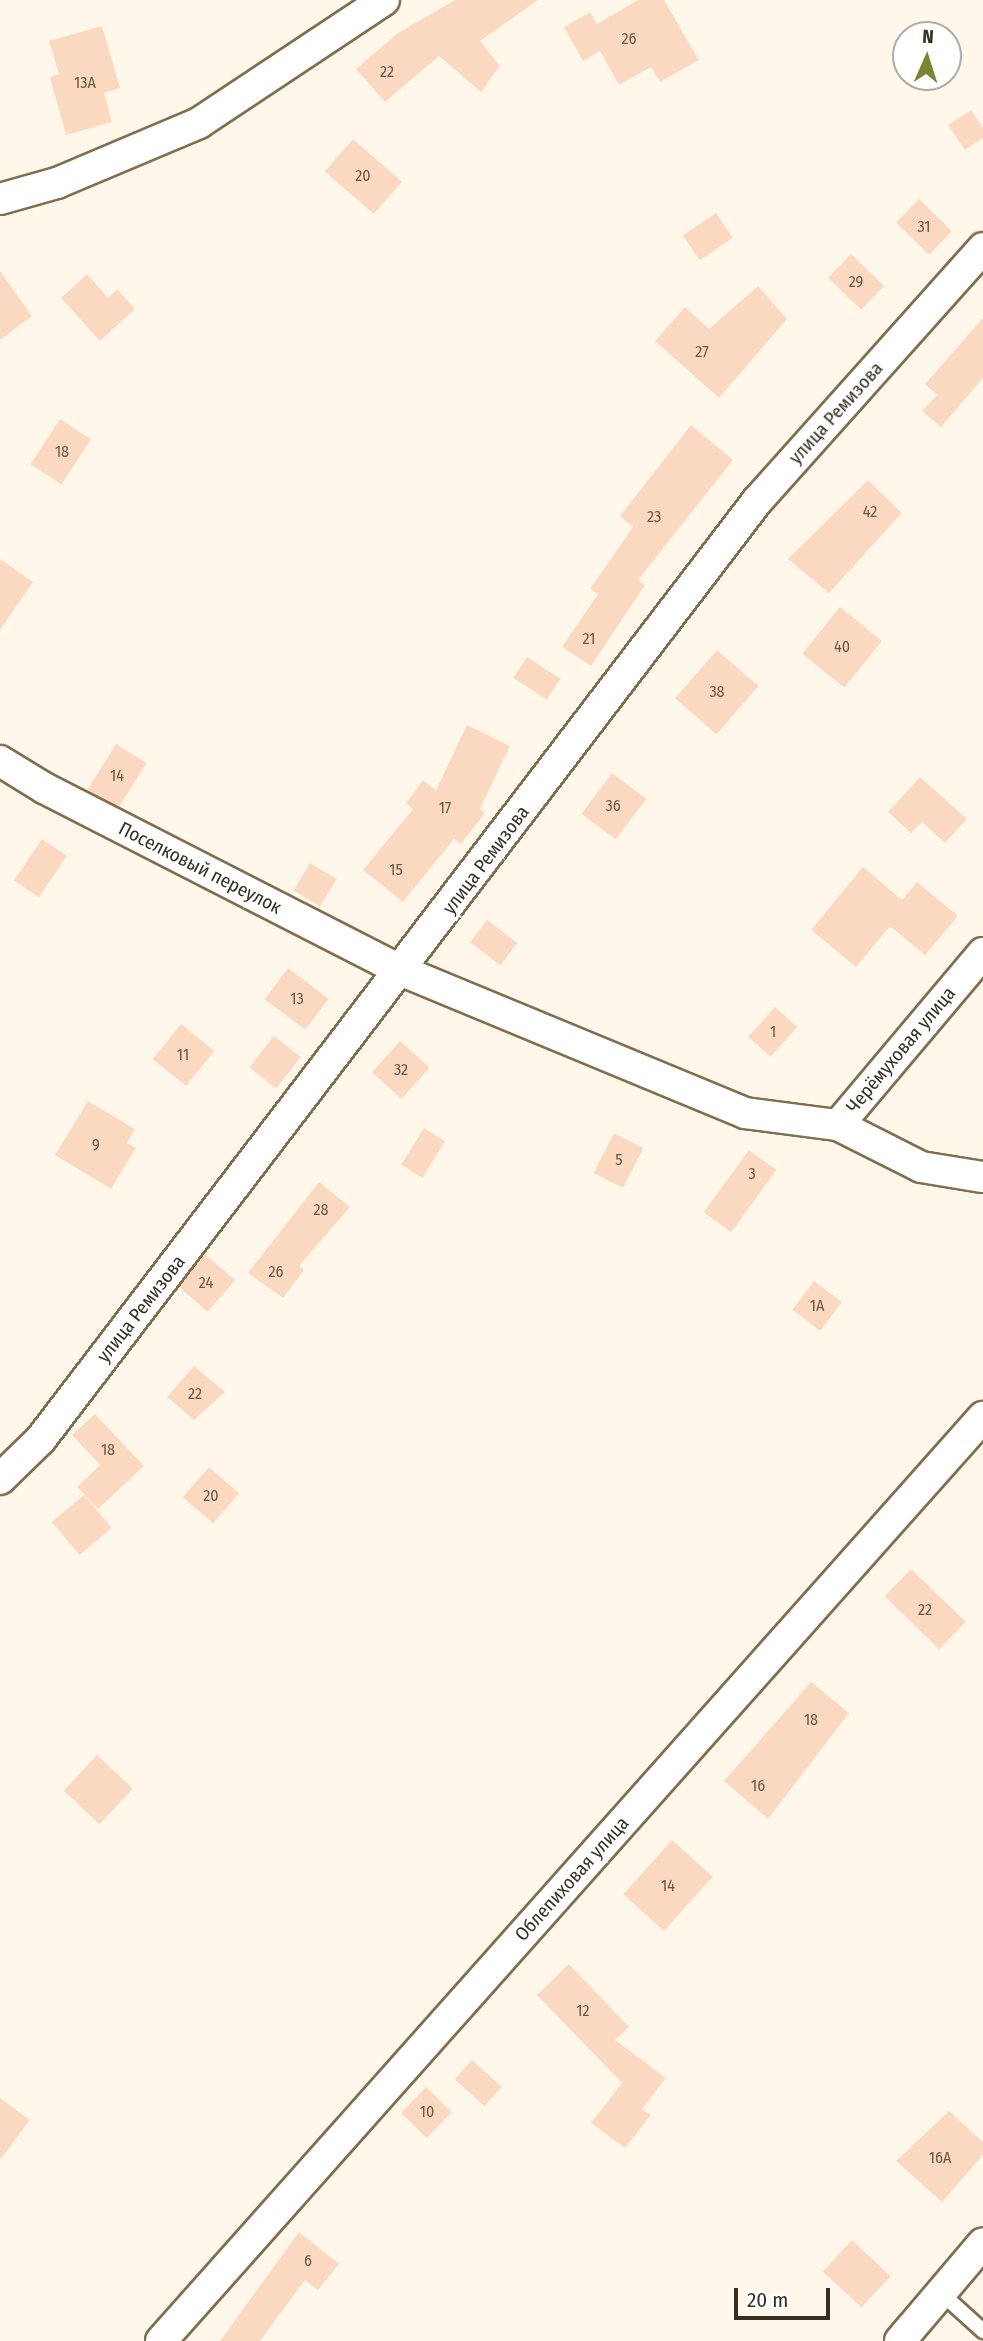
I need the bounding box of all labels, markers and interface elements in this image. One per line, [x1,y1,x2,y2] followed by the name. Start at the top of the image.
[892,21,962,91] north arrow
[922,25,934,48] text: N
[622,29,636,49] house number: 26
[380,62,394,82] house number: 22
[74,73,96,93] house number: 13А
[355,166,371,186] house number: 20
[917,217,931,237] house number: 31
[849,272,863,292] house number: 29
[695,342,709,362] house number: 27
[784,357,888,469] street label: улица Ремизова
[55,442,69,462] house number: 18
[863,502,877,522] house number: 42
[647,507,661,527] house number: 23
[583,629,595,649] house number: 21
[834,637,850,657] house number: 40
[709,682,725,702] house number: 38
[110,766,124,786] house number: 14
[605,796,621,816] house number: 36
[439,798,451,818] house number: 17
[438,801,534,919] street label: улица Ремизова
[115,817,285,919] street label: Поселковый переулок
[389,860,403,880] house number: 15
[842,982,960,1118] street label: Черёмуховая улица
[290,989,304,1009] house number: 13
[770,1022,776,1042] house number: 1
[177,1045,189,1065] house number: 11
[394,1060,408,1080] house number: 32
[92,1135,100,1155] house number: 9
[615,1150,623,1170] house number: 5
[748,1164,756,1184] house number: 3
[313,1200,329,1220] house number: 28
[92,1251,190,1367] street label: улица Ремизова
[269,1262,283,1282] house number: 26
[199,1273,213,1293] house number: 24
[810,1296,824,1316] house number: 1А
[188,1384,202,1404] house number: 22
[101,1440,115,1460] house number: 18
[203,1486,219,1506] house number: 20
[918,1600,932,1620] house number: 22
[804,1710,818,1730] house number: 18
[751,1776,765,1796] house number: 16
[510,1812,634,1946] street label: Облепиховая улица
[661,1876,675,1896] house number: 14
[576,2001,590,2021] house number: 12
[420,2102,434,2122] house number: 10
[929,2148,951,2168] house number: 16А
[304,2251,312,2271] house number: 6
[738,2274,834,2318] scale bar
[747,2287,788,2313] text: 20 m

